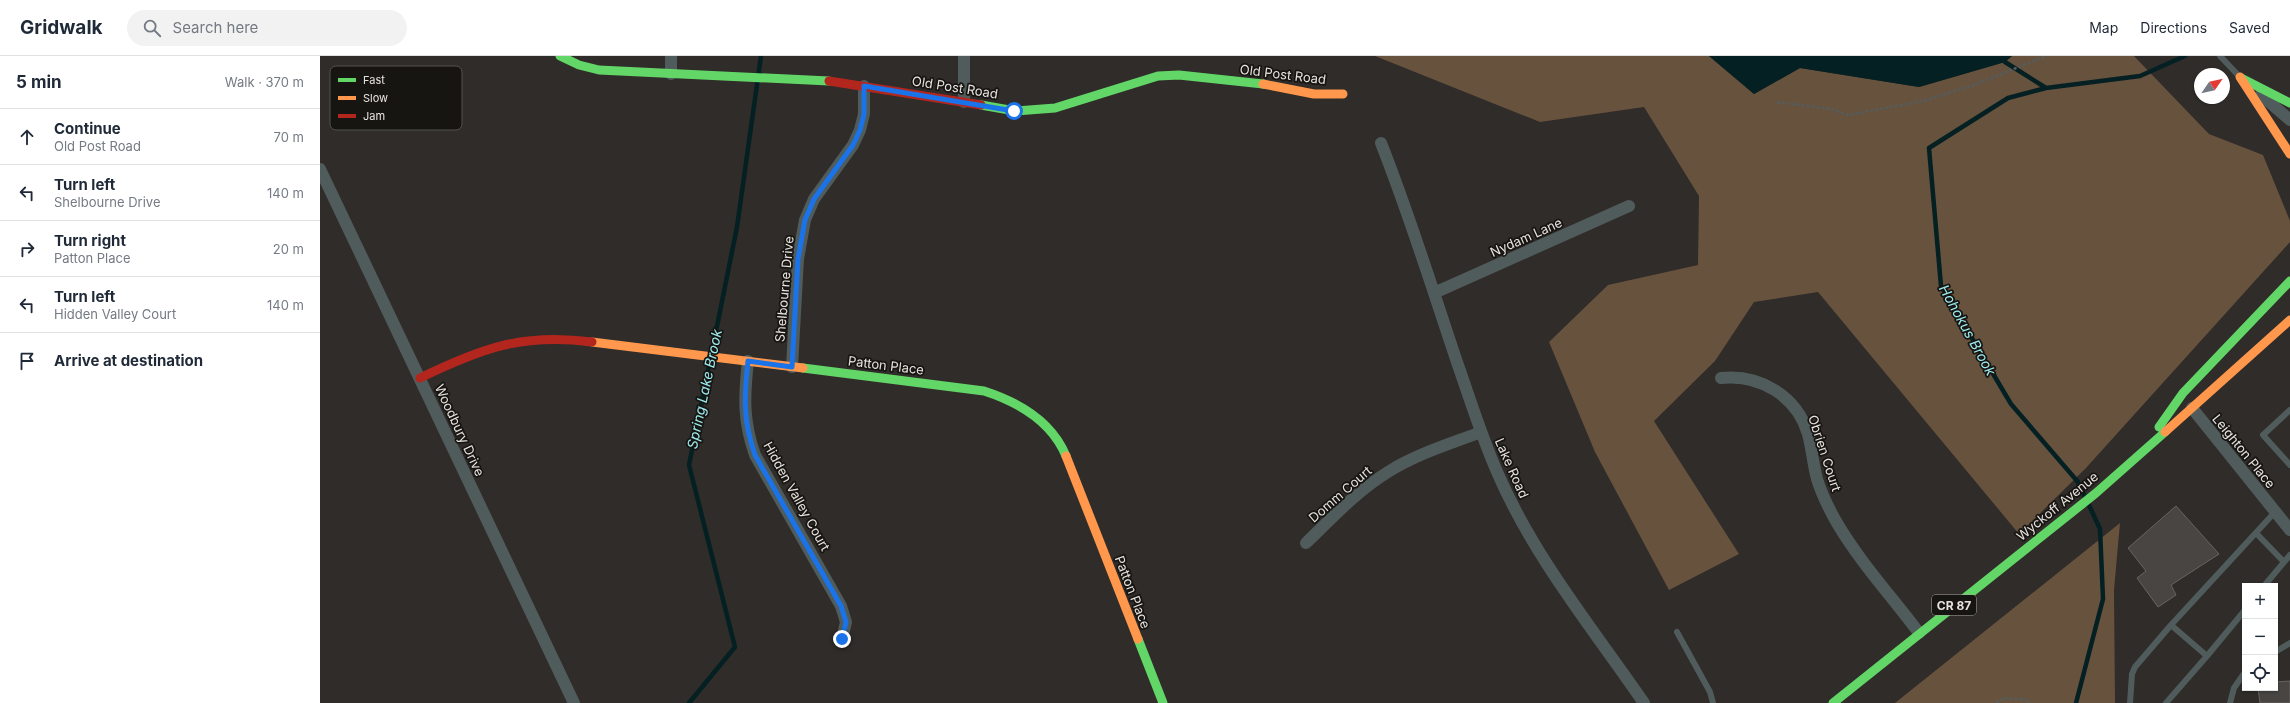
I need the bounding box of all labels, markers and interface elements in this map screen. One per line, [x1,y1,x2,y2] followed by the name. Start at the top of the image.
[127,10,407,46] search box
[20,16,103,39] text: Gridwalk
[141,17,163,39] icon: search
[173,18,258,37] text: Search here
[2089,19,2118,36] text: Map
[2140,19,2207,36] text: Directions
[2229,19,2270,36] text: Saved
[1239,61,1327,87] street label: Old Post Road
[330,66,462,130] legend
[2194,68,2230,104] north arrow
[16,72,62,92] text: 5 min
[911,72,999,102] street label: Old Post Road
[363,73,385,87] text: Fast
[225,74,304,90] text: Walk · 370 m
[363,91,388,105] text: Slow
[1005,102,1023,120] route start
[363,109,385,123] text: Jam
[54,119,121,138] text: Continue
[16,126,38,148] icon: ahead
[274,129,304,145] text: 70 m
[54,138,141,154] text: Old Post Road
[54,175,115,194] text: Turn left
[16,182,38,204] icon: left
[267,185,304,201] text: 140 m
[54,194,160,210] text: Shelbourne Drive
[1488,214,1564,260] street label: Nydam Lane
[54,231,126,250] text: Turn right
[771,235,797,343] street label: Shelbourne Drive
[16,238,38,260] icon: right
[273,241,304,257] text: 20 m
[54,250,131,266] text: Patton Place
[1936,281,2000,379] water label: Hohokus Brook
[54,287,115,306] text: Turn left
[16,294,38,316] icon: left
[267,297,304,313] text: 140 m
[54,306,176,322] text: Hidden Valley Court
[683,327,725,450] water label: Spring Lake Brook
[16,350,38,372] icon: arrive
[54,351,203,370] text: Arrive at destination
[847,352,925,378] street label: Patton Place
[432,381,488,479] street label: Woodbury Drive
[2209,411,2279,491] street label: Leighton Place
[1805,413,1845,493] street label: Obrien Court
[1492,435,1532,501] street label: Lake Road
[760,439,834,553] street label: Hidden Valley Court
[1305,462,1375,526] street label: Domm Court
[2013,468,2101,544] street label: Wyckoff Avenue
[1112,553,1154,631] street label: Patton Place
[2242,583,2278,691] map controls
[2242,583,2278,619] button: +
[1932,595,1976,615] road number: CR 87
[2242,619,2278,655] button: −
[833,630,851,648] route end
[2242,655,2278,691] button: locate

